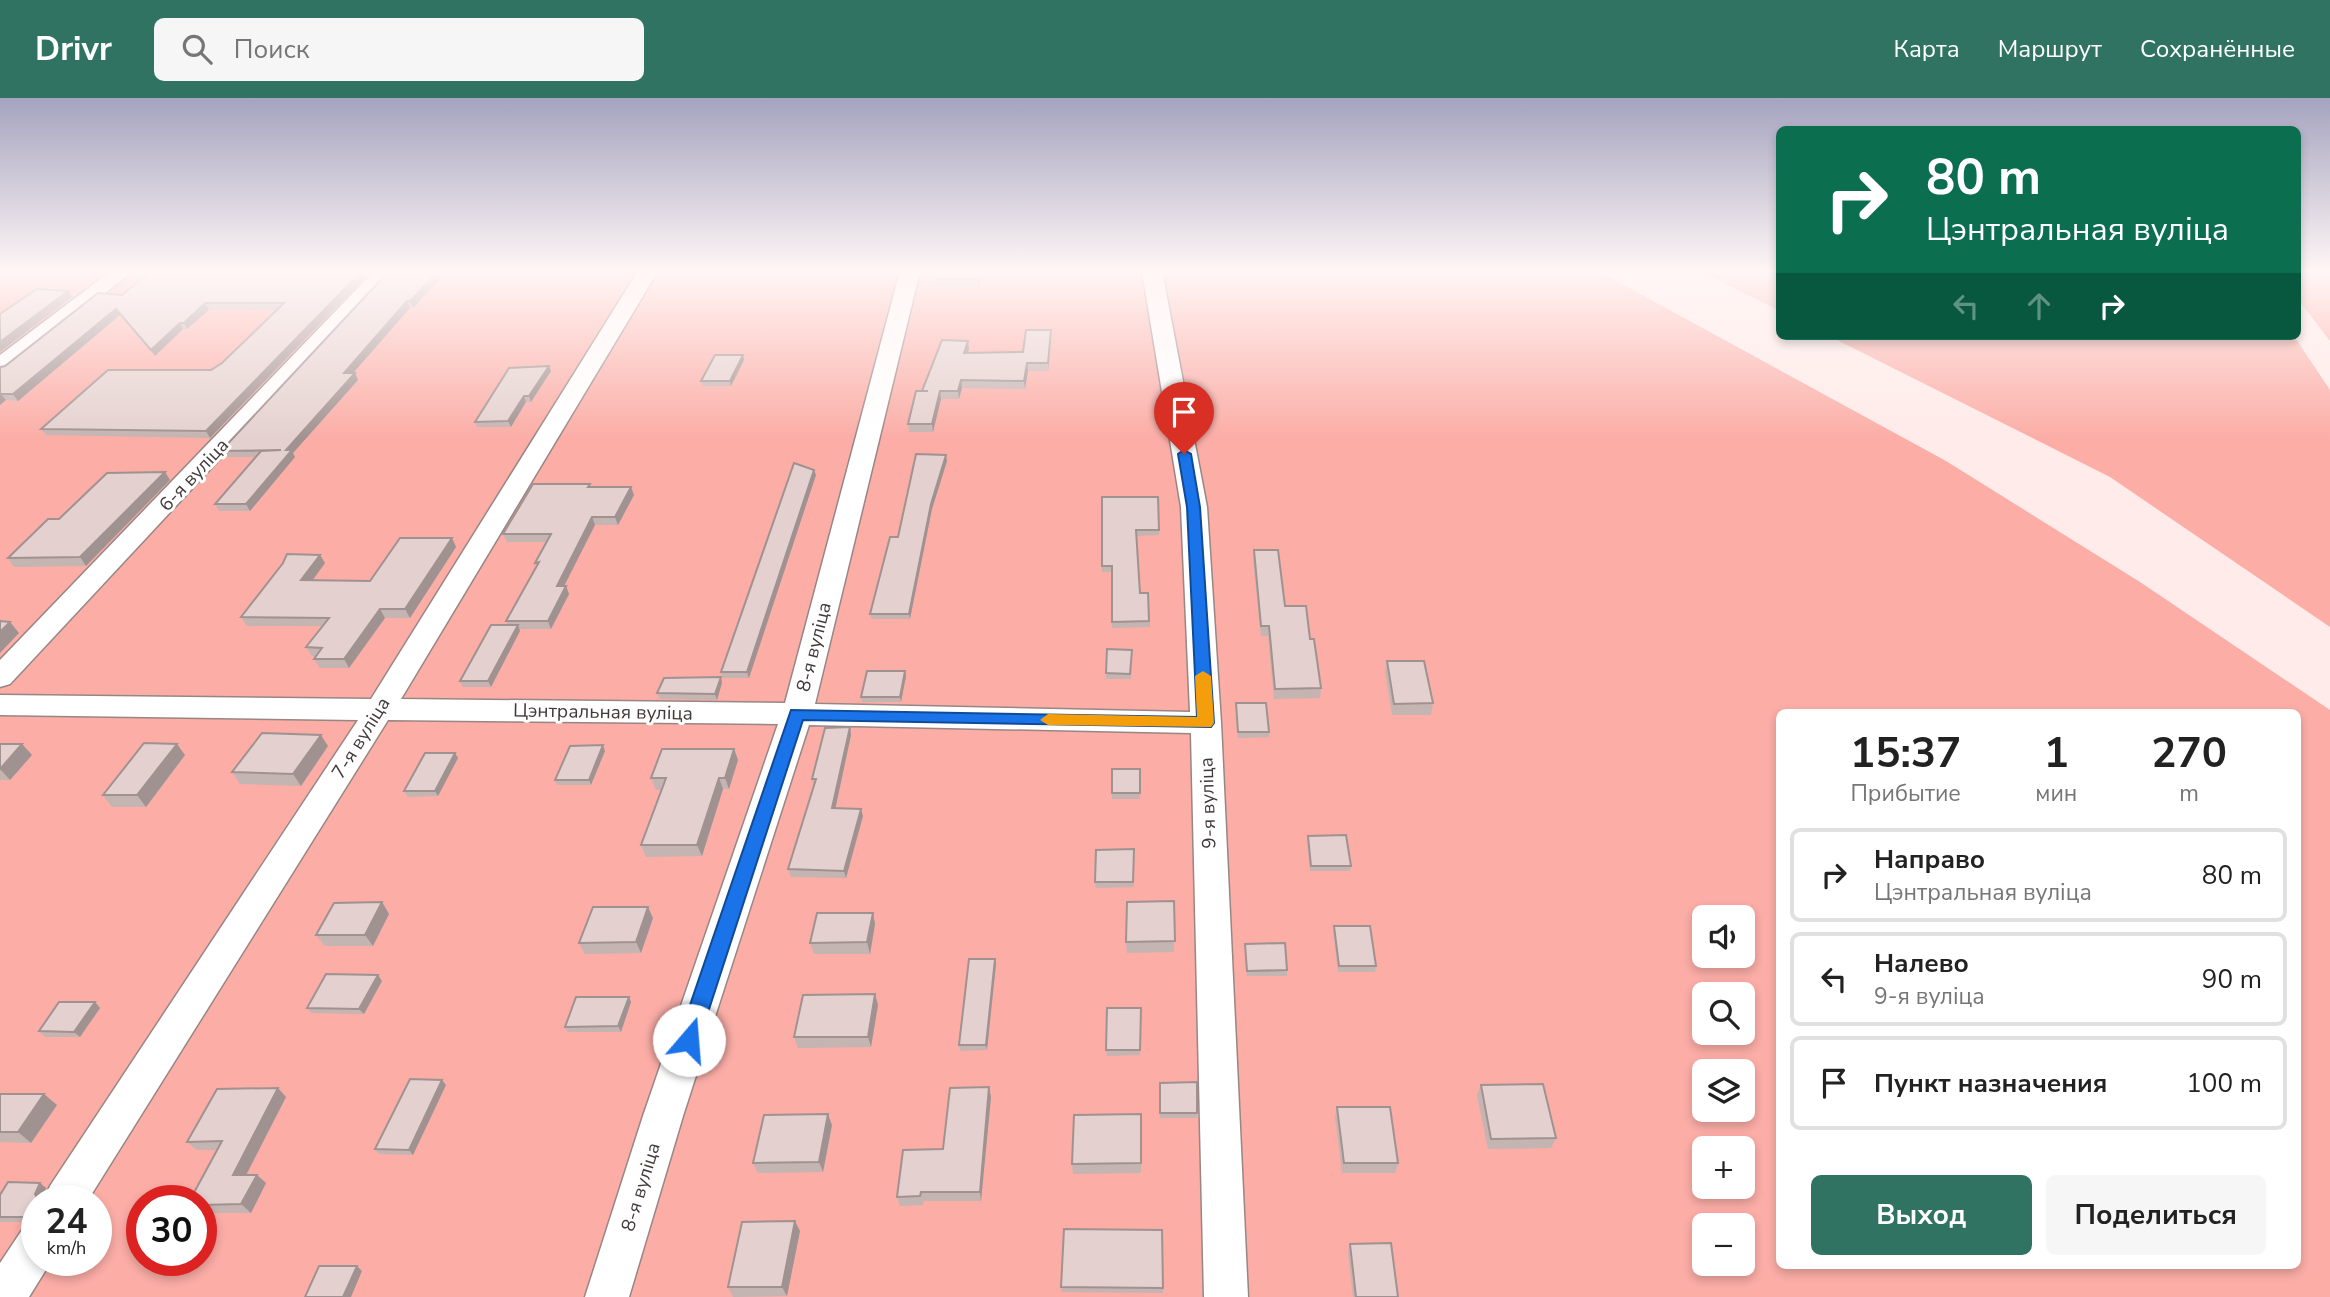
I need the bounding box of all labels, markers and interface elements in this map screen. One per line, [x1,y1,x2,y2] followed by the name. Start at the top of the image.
[154,18,644,81] search box
[35,27,112,72] text: Drivr
[178,30,216,68] icon: search
[234,32,309,67] text: Поиск
[1894,33,1960,65] text: Карта
[1998,33,2102,65] text: Маршрут
[2140,33,2295,65] text: Сохранённые
[1926,144,2041,211] text: 80 m
[1811,154,1902,245] icon: right
[1926,208,2229,251] text: Цэнтральная вуліца
[1947,287,1985,325] icon: left
[2020,287,2058,325] icon: ahead
[2093,287,2131,325] icon: right
[1154,382,1214,454] pin
[1165,393,1203,431] icon: arrive
[153,433,235,517] street label: 6-я вуліца
[790,599,838,695] street label: 8-я вуліца
[326,692,396,784] street label: 7-я вуліца
[513,697,693,727] street label: Цэнтральная вуліца
[1850,725,1961,782] text: 15:37
[2044,725,2069,782] text: 1
[2151,725,2227,782] text: 270
[1193,757,1223,849] street label: 9-я вуліца
[1850,778,1961,809] text: Прибытие
[2035,778,2077,809] text: мин
[2179,778,2199,809] text: m
[1874,842,1985,877] text: Направо
[1815,856,1853,894] icon: right
[2202,858,2262,893] text: 80 m
[1874,877,2092,908] text: Цэнтральная вуліца
[1692,905,1755,1276] map controls
[1692,905,1755,968] button: sound
[1874,946,1969,981] text: Налево
[1815,960,1853,998] icon: left
[2202,962,2262,997] text: 90 m
[1874,981,1985,1012] text: 9-я вуліца
[1692,982,1755,1045] button: search
[652,1003,726,1077] position arrow
[1692,1059,1755,1122] button: layers
[1815,1064,1853,1102] icon: arrive
[1874,1066,2107,1101] text: Пункт назначения
[2186,1066,2262,1101] text: 100 m
[1692,1136,1755,1199] button: +
[615,1139,667,1235] street label: 8-я вуліца
[1811,1175,2032,1255] button: Выход
[2046,1175,2266,1255] button: Поделиться
[126,1185,217,1276] speed limit sign: 30
[45,1198,88,1245] text: 24
[1692,1213,1755,1276] button: −
[47,1236,86,1260] text: km/h

